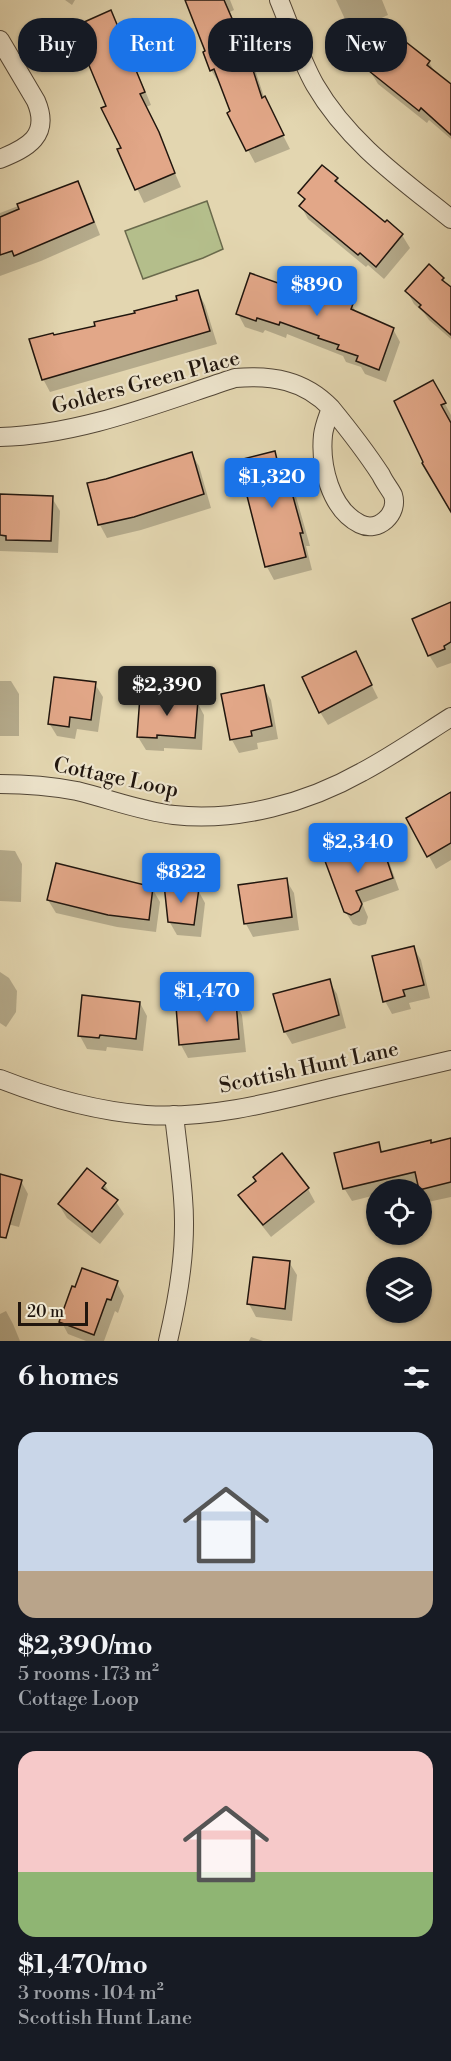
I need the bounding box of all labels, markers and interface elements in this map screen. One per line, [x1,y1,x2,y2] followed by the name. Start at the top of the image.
[18,18,97,72] chip: Buy
[109,18,196,72] chip: Rent
[208,18,313,72] chip: Filters
[325,18,407,72] chip: New
[281,266,353,317] pin: $890
[291,273,343,298] text: $890
[49,345,243,421] street label: Golders Green Place
[223,458,321,509] pin: $1,320
[239,465,305,490] text: $1,320
[118,666,216,717] pin: $2,390
[132,673,202,698] text: $2,390
[51,752,181,804] street label: Cottage Loop
[309,823,407,874] pin: $2,340
[323,830,393,855] text: $2,340
[145,853,217,904] pin: $822
[156,860,206,885] text: $822
[158,972,256,1023] pin: $1,470
[174,979,240,1004] text: $1,470
[217,1036,401,1100] street label: Scottish Hunt Lane
[366,1179,432,1323] map controls
[366,1179,432,1245] button: locate
[366,1257,432,1323] button: layers
[18,1299,88,1326] scale bar
[27,1302,64,1322] text: 20 m
[18,1361,119,1393] text: 6 homes
[400,1361,433,1394] icon: filters
[172,1471,280,1579] icon: home
[18,1630,153,1662] text: $2,390/mo
[18,1662,159,1687] text: 5 rooms · 173 m²
[18,1687,139,1712] text: Cottage Loop
[172,1790,280,1898] icon: home
[18,1949,148,1981] text: $1,470/mo
[18,1981,164,2006] text: 3 rooms · 104 m²
[18,2006,192,2031] text: Scottish Hunt Lane

